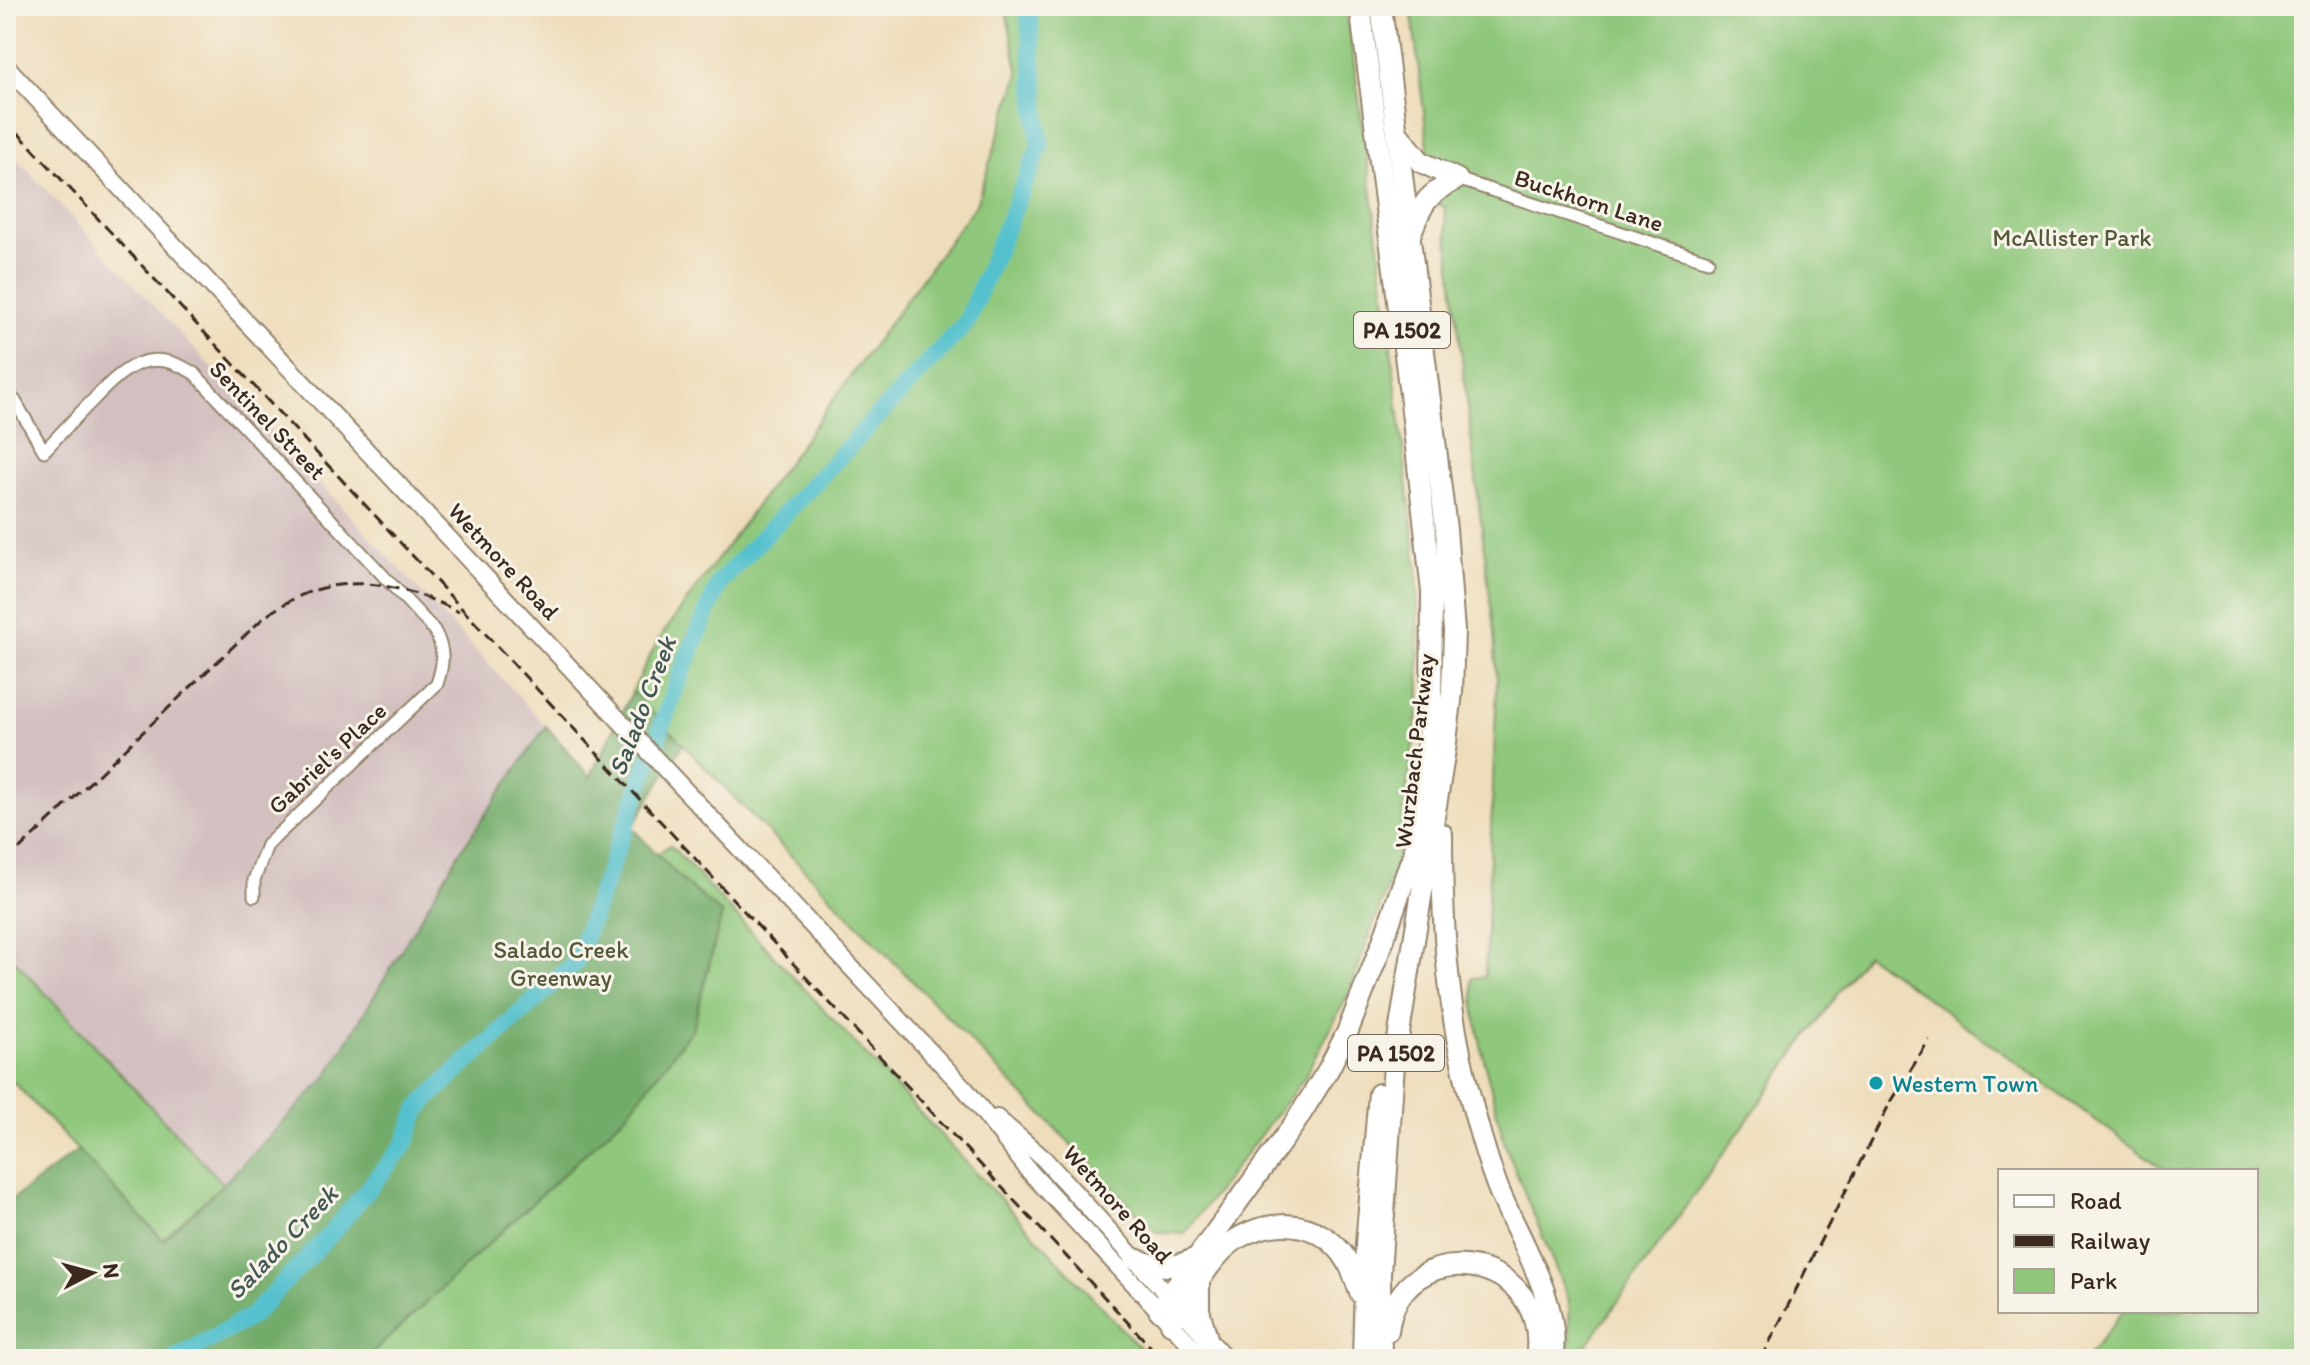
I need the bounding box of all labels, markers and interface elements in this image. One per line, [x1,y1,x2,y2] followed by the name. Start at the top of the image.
[1511,162,1667,238] street label: Buckhorn Lane
[1992,223,2152,252] park label: McAllister Park
[1354,312,1450,348] road number: PA 1502
[204,354,332,486] street label: Sentinel Street
[442,496,566,626] street label: Wetmore Road
[601,630,684,780] water label: Salado Creek
[1388,651,1440,850] street label: Wurzbach Parkway
[262,696,392,820] street label: Gabriel's Place
[493,935,629,992] park label: Salado Creek Greenway
[1348,1035,1444,1071] road number: PA 1502
[1892,1069,2039,1098] place label: Western Town
[1867,1074,1885,1092] marker: Western Town
[1057,1139,1179,1269] street label: Wetmore Road
[1998,1169,2258,1313] legend
[220,1177,345,1306] water label: Salado Creek
[2070,1186,2122,1215] text: Road
[2070,1226,2151,1255] text: Railway
[52,1233,132,1313] north arrow
[97,1262,126,1280] text: N
[2070,1266,2117,1295] text: Park

